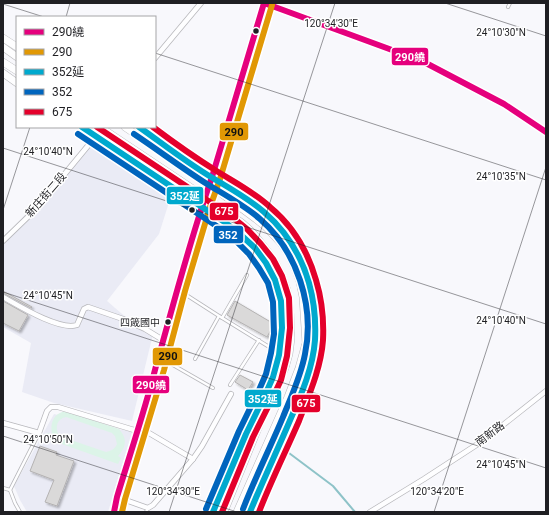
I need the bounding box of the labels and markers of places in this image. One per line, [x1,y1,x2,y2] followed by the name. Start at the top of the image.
[251,26,261,36] unlabelled marker
[187,205,197,215] unlabelled marker
[120,317,160,328] place label: 四箴國中
[163,317,173,327] marker: 四箴國中

